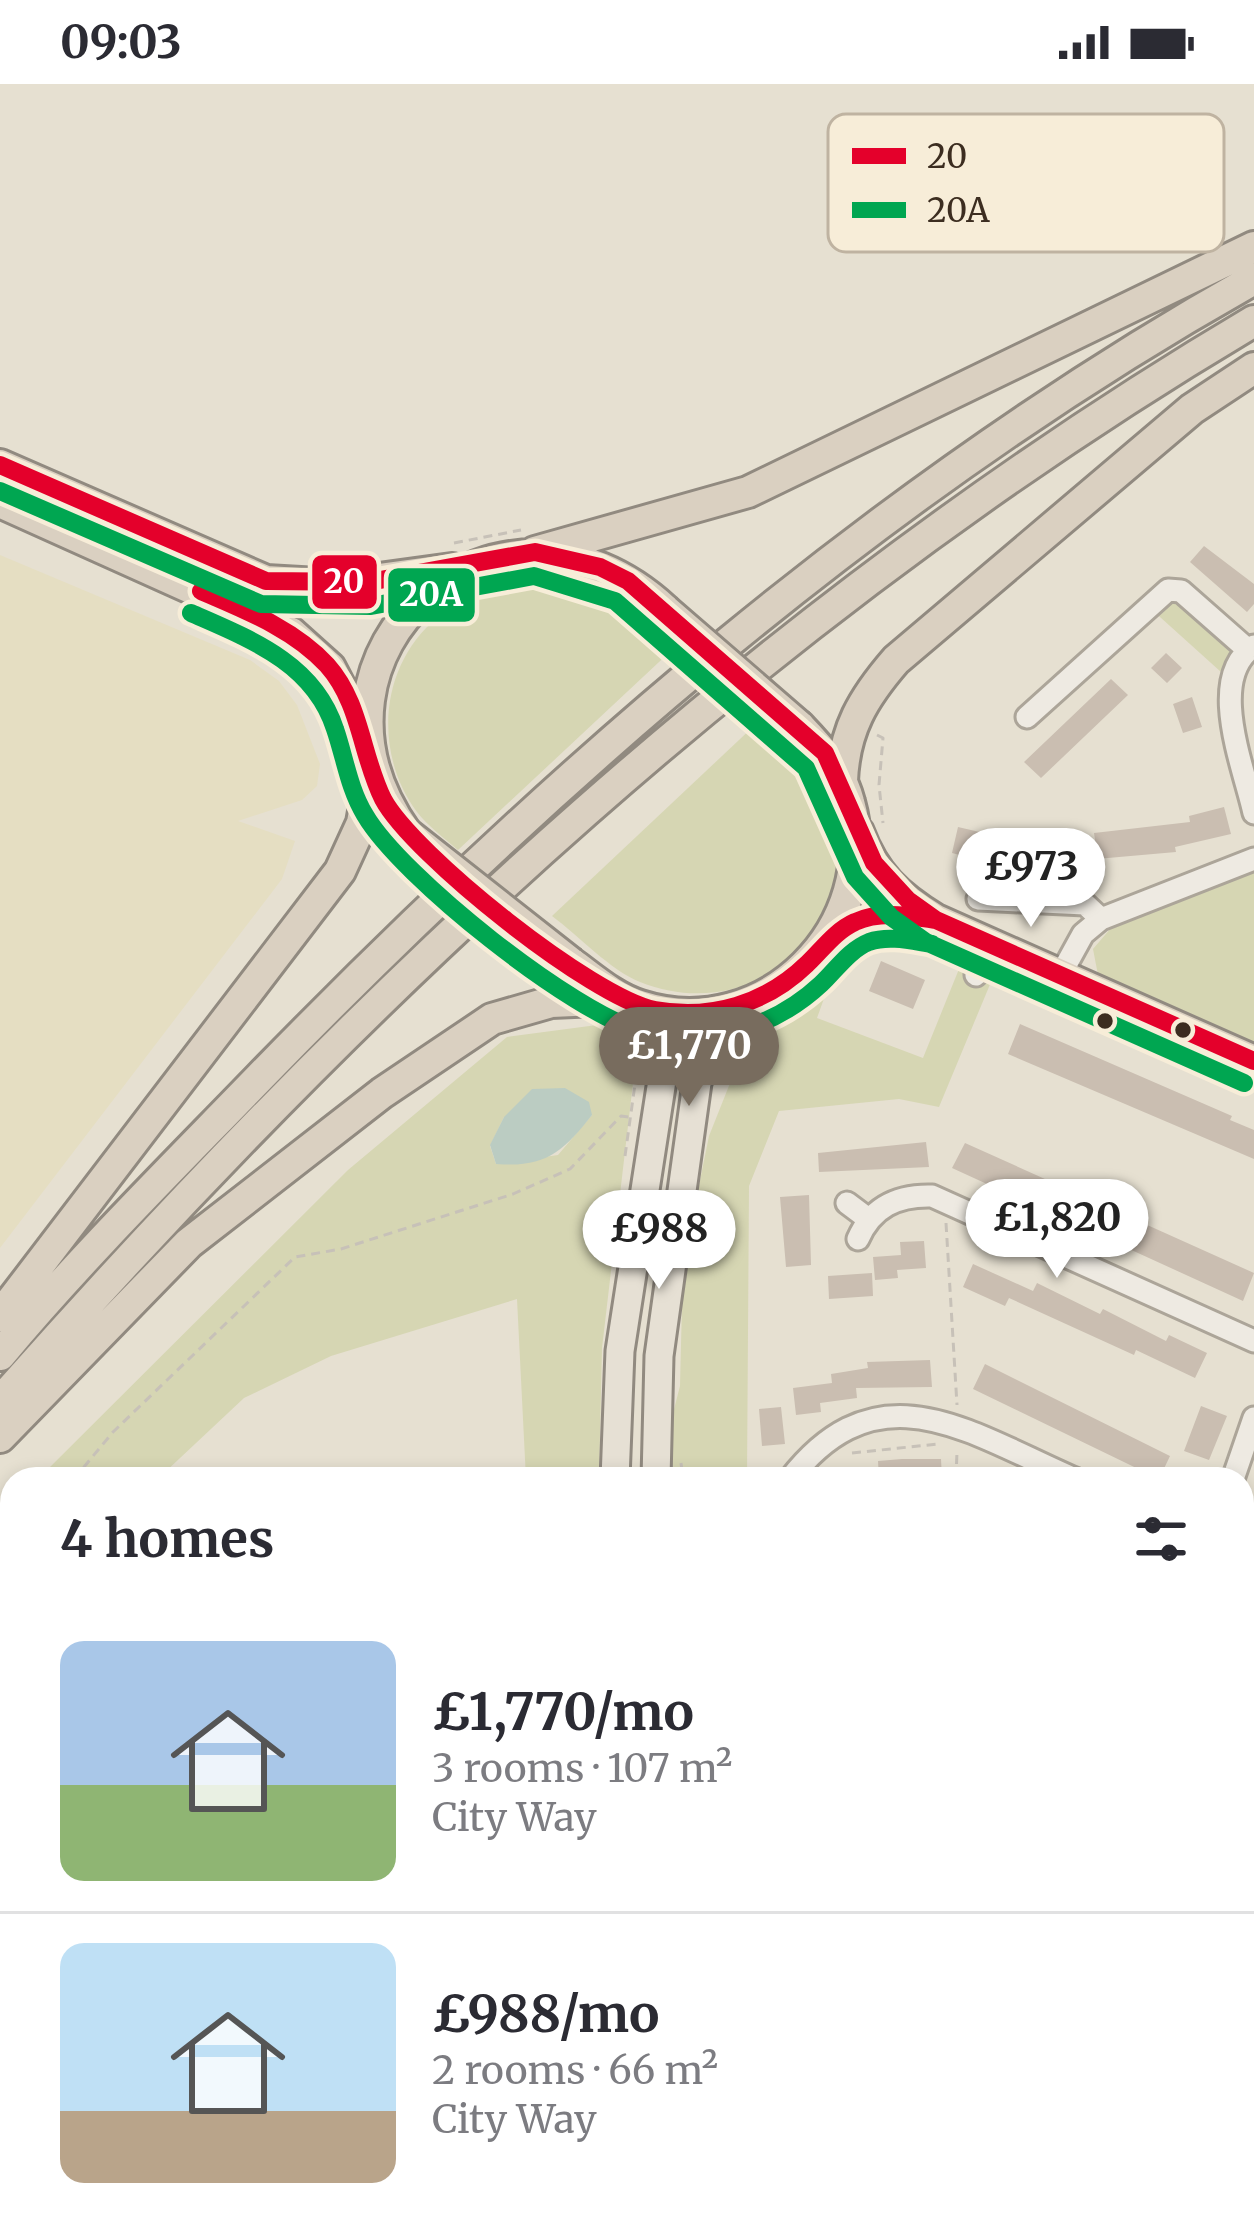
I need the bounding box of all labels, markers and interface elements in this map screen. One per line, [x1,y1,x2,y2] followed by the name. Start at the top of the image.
[60,14,182,70] text: 09:03
[828,114,1224,252] legend
[927,136,967,177] text: 20
[927,190,990,231] text: 20A
[310,553,379,611] line badge: 20
[324,561,364,602] text: 20
[386,566,477,624] line badge: 20A
[399,574,463,615] text: 20A
[960,828,1102,930] pin: £973
[983,842,1079,891] text: £973
[591,1007,787,1109] pin: £1,770
[1094,1010,1116,1032] unlabelled marker
[1172,1019,1194,1041] unlabelled marker
[626,1021,752,1070] text: £1,770
[959,1179,1155,1281] pin: £1,820
[588,1190,730,1292] pin: £988
[992,1193,1122,1242] text: £1,820
[610,1204,708,1253] text: £988
[1128,1506,1194,1572] icon: filters
[60,1507,274,1571] text: 4 homes
[432,1680,694,1744] text: £1,770/mo
[156,1689,300,1833] icon: home
[432,1744,732,1793] text: 3 rooms · 107 m²
[432,1793,597,1842] text: City Way
[432,1982,660,2046] text: £988/mo
[156,1991,300,2135] icon: home
[432,2046,718,2095] text: 2 rooms · 66 m²
[432,2095,597,2144] text: City Way

